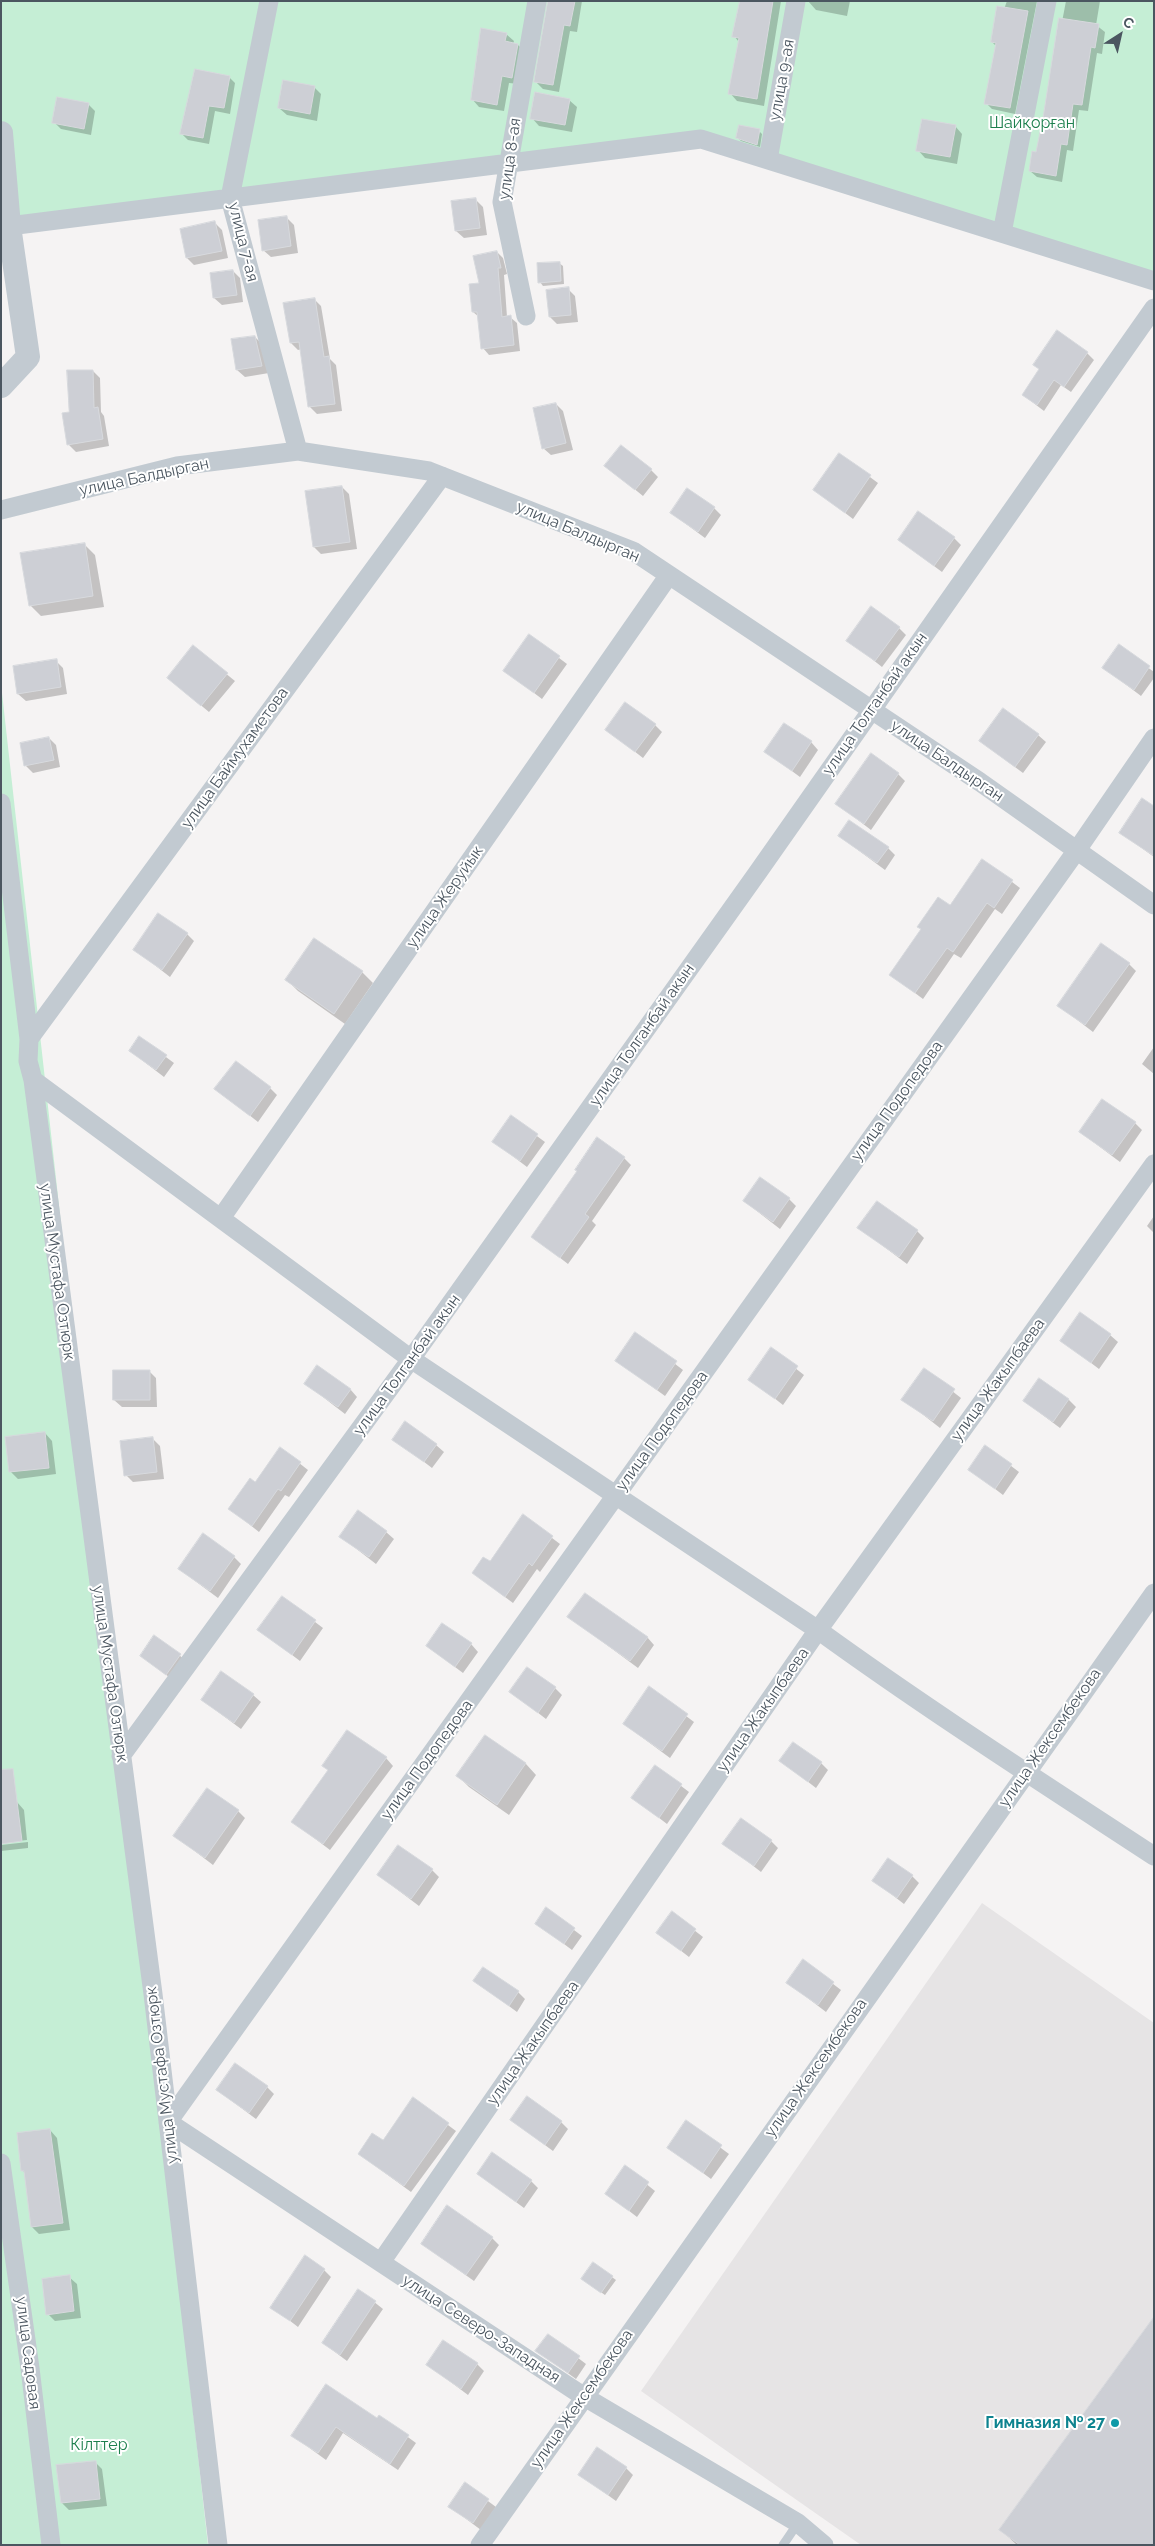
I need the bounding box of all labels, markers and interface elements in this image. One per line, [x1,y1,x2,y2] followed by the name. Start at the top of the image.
[1095,10,1145,60] north arrow
[1120,13,1137,32] text: С
[765,38,799,122] street label: улица 9-ая
[989,113,1075,133] park label: Шайқорған
[495,117,525,201] street label: улица 8-ая
[224,200,262,284] street label: улица 7-ая
[77,454,211,500] street label: улица Балдырган
[513,497,643,567] street label: улица Балдырган
[818,629,932,779] street label: улица Толганбай акын
[177,684,293,832] street label: улица Баймухаметова
[887,716,1007,806] street label: улица Балдырган
[402,842,488,952] street label: улица Жеруйык
[585,960,699,1110] street label: улица Толганбай акын
[847,1037,947,1165] street label: улица Подопедова
[35,1182,79,1362] street label: улица Мустафа Озтюрк
[349,1291,465,1439] street label: улица Толганбай акын
[947,1315,1049,1445] street label: улица Жакыпбаева
[612,1367,712,1495] street label: улица Подопедова
[88,1584,132,1764] street label: улица Мустафа Озтюрк
[713,1644,813,1776] street label: улица Жакыпбаева
[995,1665,1105,1811] street label: улица Жексембекова
[377,1696,477,1824] street label: улица Подопедова
[483,1977,583,2109] street label: улица Жакыпбаева
[142,1985,182,2165] street label: улица Мустафа Озтюрк
[761,1995,871,2141] street label: улица Жексембекова
[398,2271,564,2387] street label: улица Северо-Западная
[12,2296,44,2410] street label: улица Садовая
[527,2326,637,2472] street label: улица Жексембекова
[985,2413,1105,2433] place label: Гимназия № 27
[1109,2417,1121,2429] marker: Гимназия № 27
[70,2435,128,2455] park label: Кілттер

